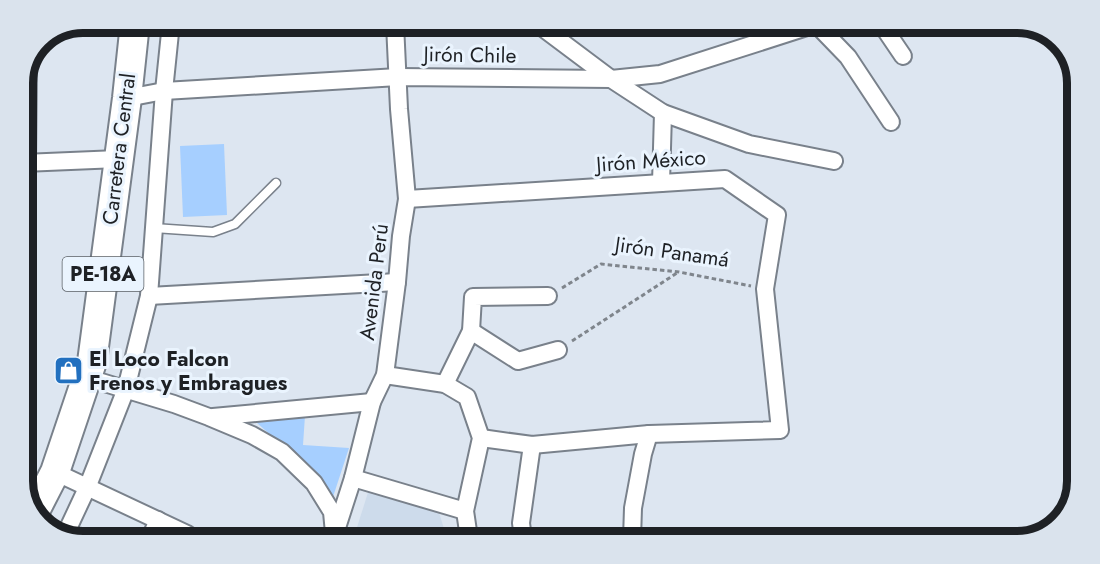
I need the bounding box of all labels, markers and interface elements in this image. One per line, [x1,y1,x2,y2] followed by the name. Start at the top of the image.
[420,39,517,71] street label: Jirón Chile
[95,72,143,226] street label: Carretera Central
[592,142,707,180] street label: Jirón México
[352,222,396,342] street label: Avenida Perú
[610,229,731,275] street label: Jirón Panamá
[63,257,144,291] road number: PE-18A
[89,344,288,398] place label: El Loco Falcon Frenos y Embragues
[52,355,84,387] shop icon: El Loco Falcon Frenos y Embragues

